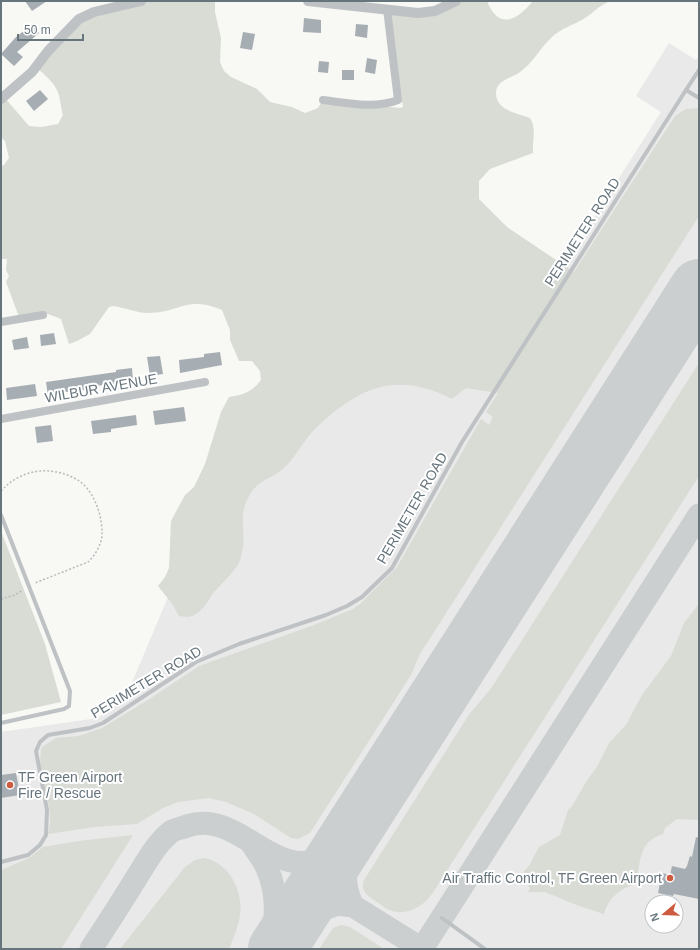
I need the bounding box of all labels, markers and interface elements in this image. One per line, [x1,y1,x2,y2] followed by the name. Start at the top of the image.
[18,16,83,42] scale bar
[24,23,51,37] text: 50 m
[541,175,623,289] street label: PERIMETER ROAD
[43,370,159,406] street label: WILBUR AVENUE
[374,449,450,567] street label: PERIMETER ROAD
[88,643,204,721] street label: PERIMETER ROAD
[18,769,122,801] place label: TF Green Airport Fire / Rescue
[5,780,15,790] marker: TF Green Airport Fire / Rescue
[442,870,662,886] place label: Air Traffic Control, TF Green Airport
[665,873,675,883] marker: Air Traffic Control, TF Green Airport
[644,894,684,934] north arrow
[648,911,662,923] text: N

